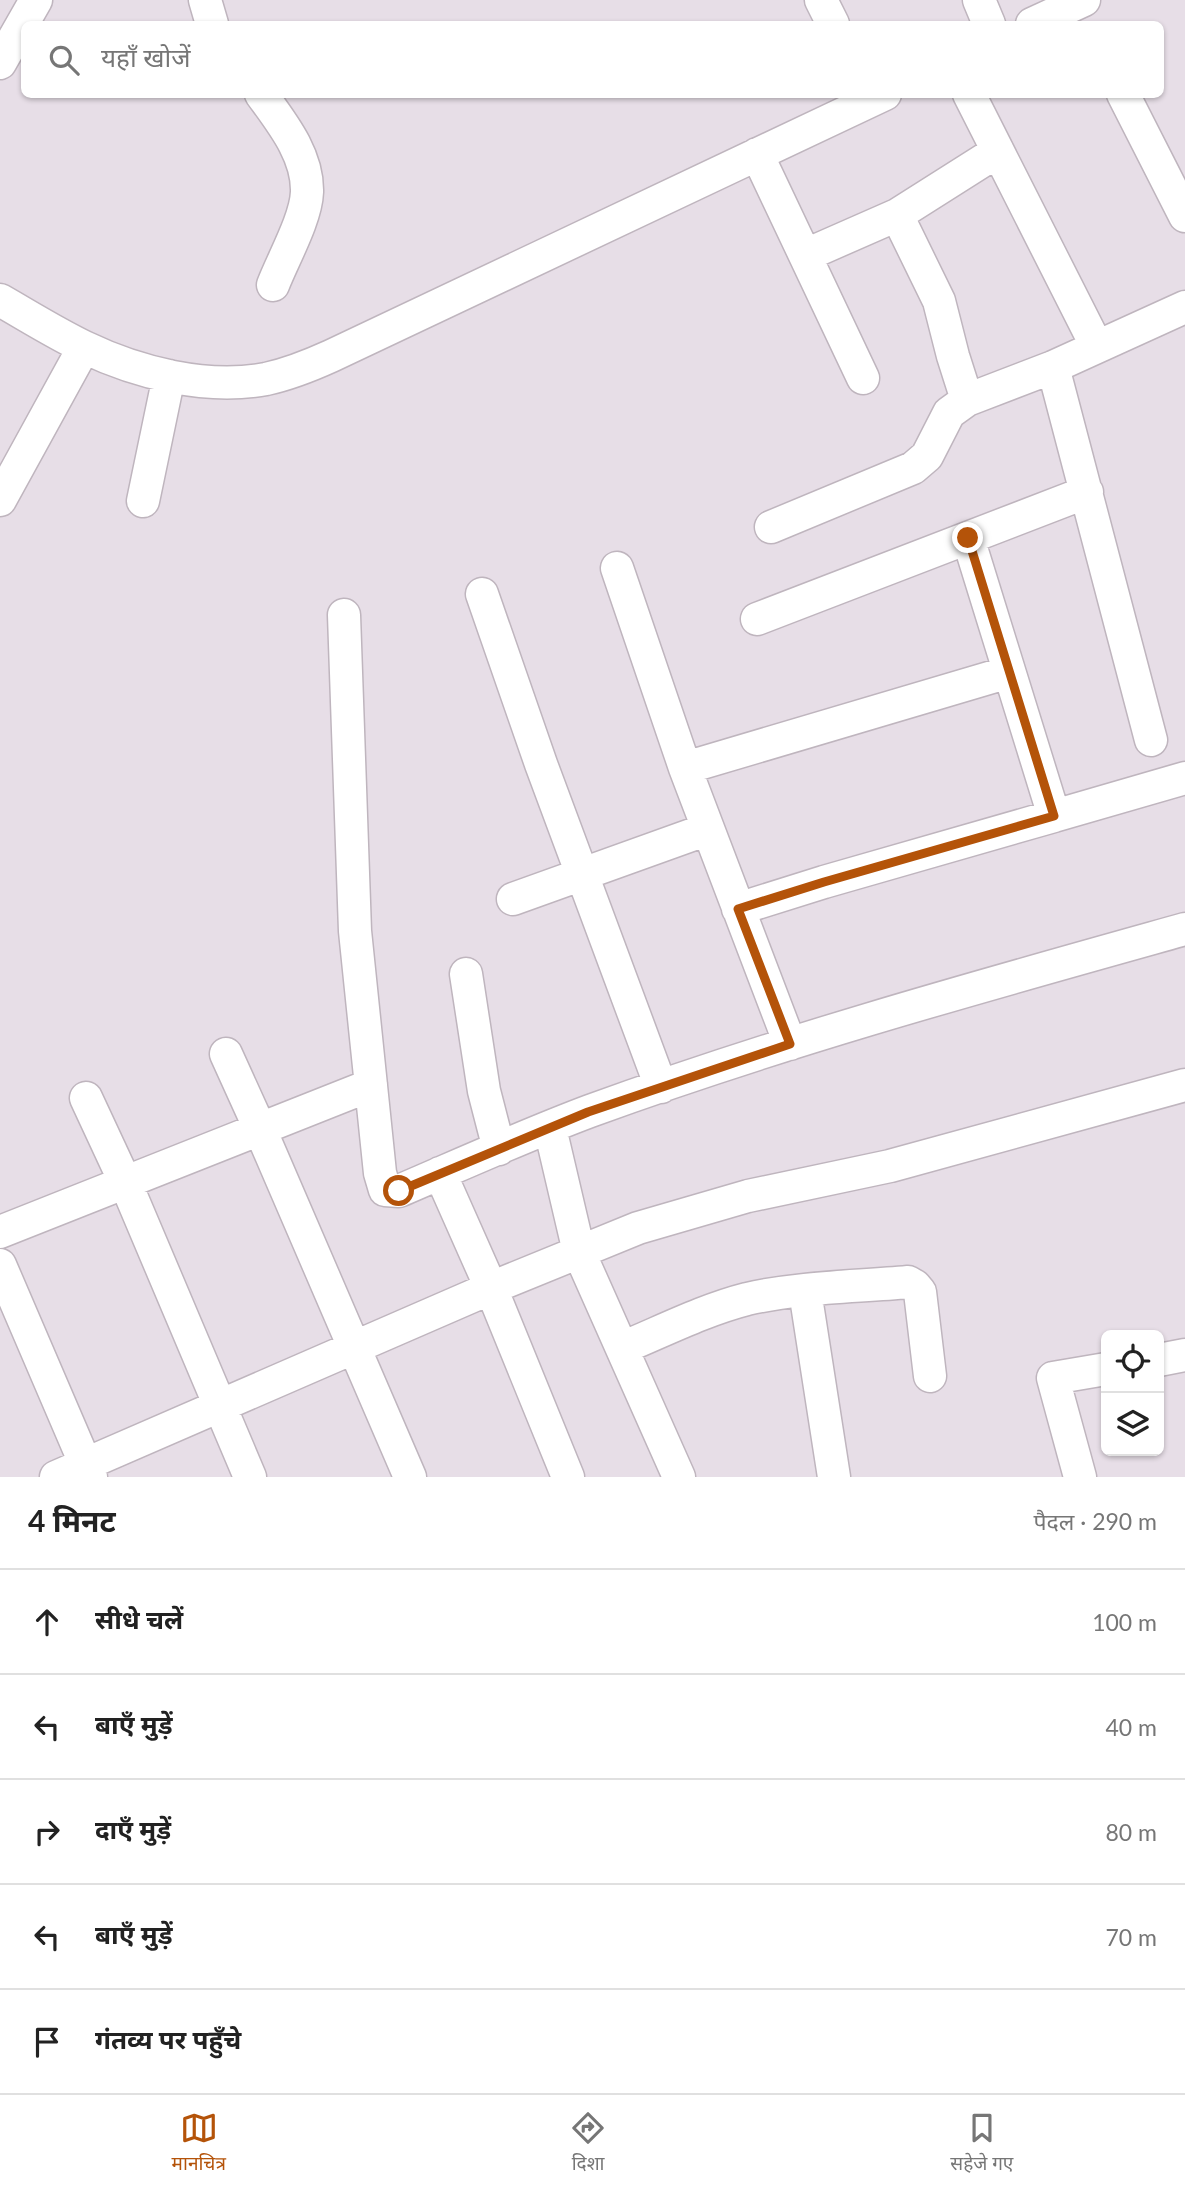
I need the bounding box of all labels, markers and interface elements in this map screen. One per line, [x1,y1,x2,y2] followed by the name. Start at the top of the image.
[21,21,1164,98] search box
[45,41,83,79] icon: search
[101,41,191,73] text: यहाँ खोजें
[952,522,983,553] route end
[383,1175,414,1206] route start
[1101,1330,1164,1456] map controls
[1101,1330,1164,1393] button: locate
[1101,1393,1164,1456] button: layers
[28,1502,116,1538] text: 4 मिनट
[1034,1507,1157,1535] text: पैदल · 290 m
[28,1603,66,1641] icon: ahead
[95,1603,183,1635] text: सीधे चलें
[1092,1608,1157,1636] text: 100 m
[28,1708,66,1746] icon: left
[95,1708,173,1740] text: बाएँ मुड़ें
[1106,1713,1157,1741] text: 40 m
[28,1813,66,1851] icon: right
[95,1813,171,1845] text: दाएँ मुड़ें
[1106,1818,1157,1846] text: 80 m
[28,1918,66,1956] icon: left
[95,1918,173,1950] text: बाएँ मुड़ें
[1106,1923,1157,1951] text: 70 m
[28,2023,66,2061] icon: arrive
[95,2023,241,2055] text: गंतव्य पर पहुँचे
[172,2109,226,2178] tab: मानचित्र
[569,2109,607,2178] tab: दिशा
[950,2109,1013,2178] tab: सहेजे गए

